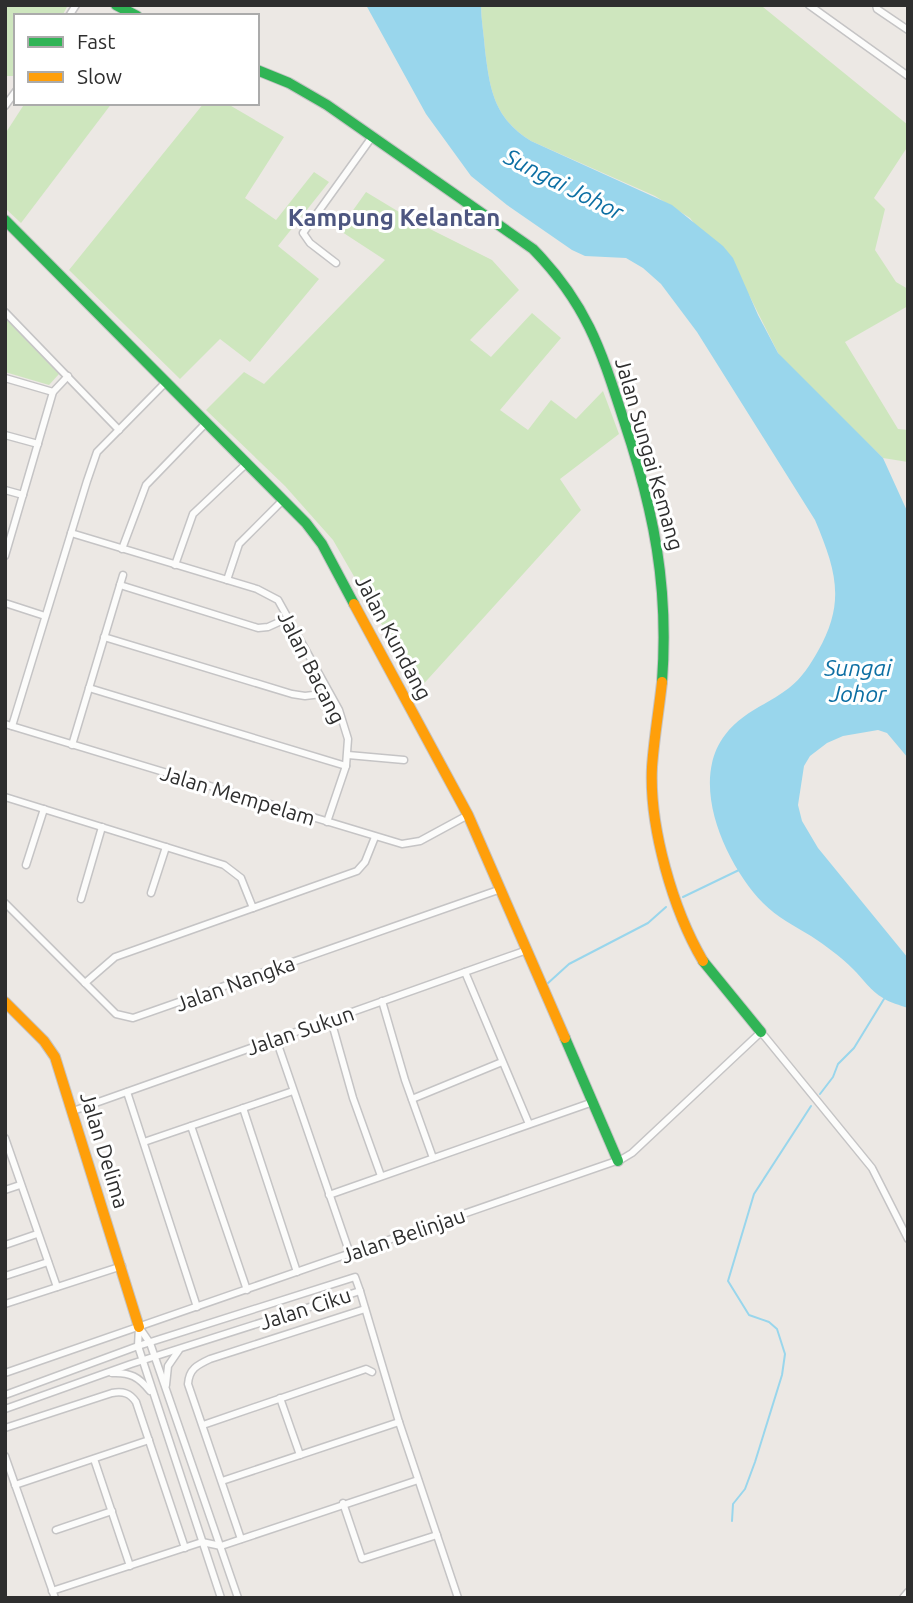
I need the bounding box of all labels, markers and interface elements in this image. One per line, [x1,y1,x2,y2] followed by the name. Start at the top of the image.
[14,14,259,105] legend
[77,29,115,53] text: Fast
[77,64,122,88] text: Slow
[499,143,629,225] water label: Sungai Johor
[288,204,500,231] district label: Kampung Kelantan
[611,355,689,553] street label: Jalan Sungai Kemang
[351,570,437,704] street label: Jalan Kundang
[273,607,351,727] street label: Jalan Bacang
[823,655,893,706] water label: Sungai Johor
[158,760,318,830] street label: Jalan Mempelam
[172,950,298,1016] street label: Jalan Nangka
[243,1000,357,1060] street label: Jalan Sukun
[76,1089,134,1211] street label: Jalan Delima
[338,1203,468,1267] street label: Jalan Belinjau
[256,1282,354,1334] street label: Jalan Ciku

